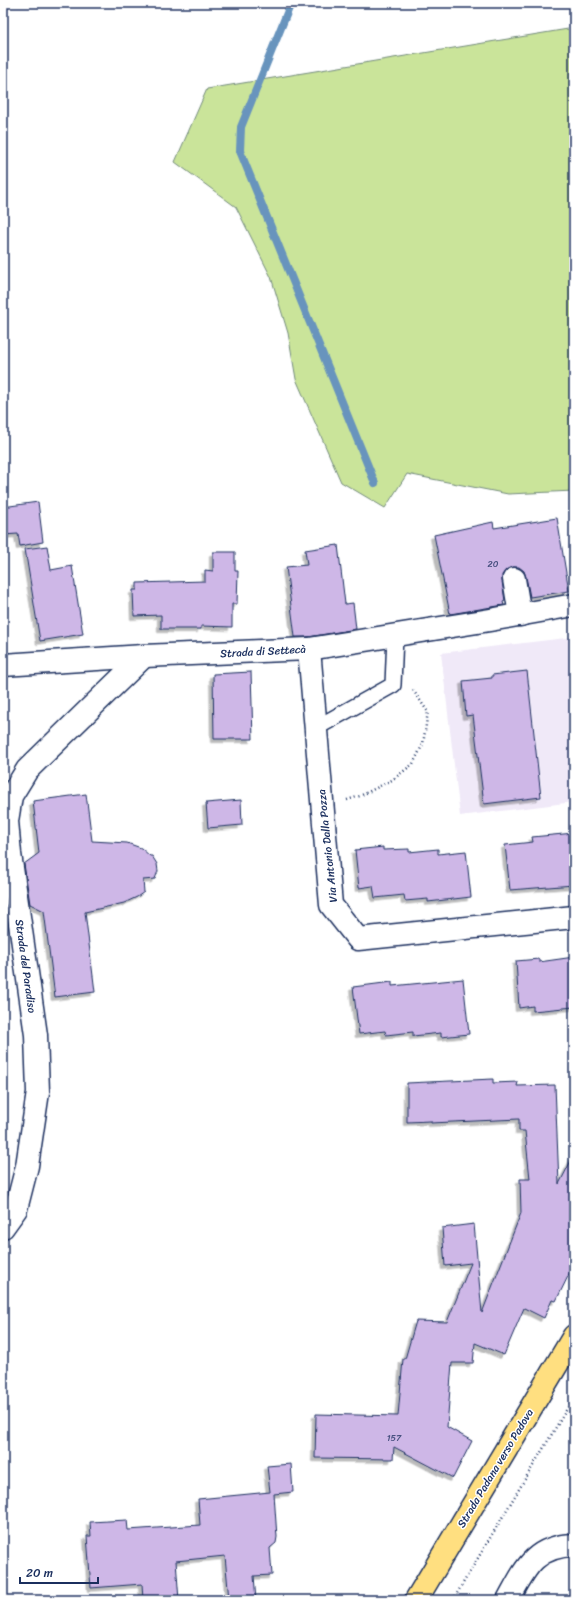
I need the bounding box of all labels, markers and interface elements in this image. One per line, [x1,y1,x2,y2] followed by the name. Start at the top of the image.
[488,556,499,572] house number: 20
[220,640,307,663] street label: Strada di Settecà
[312,788,343,903] street label: Via Antonio Dalla Pozza
[10,918,42,1015] street label: Strada del Paradiso
[452,1405,539,1532] street label: Strada Padana verso Padova
[387,1430,402,1446] house number: 157
[20,1559,98,1585] scale bar
[26,1562,53,1584] text: 20 m

